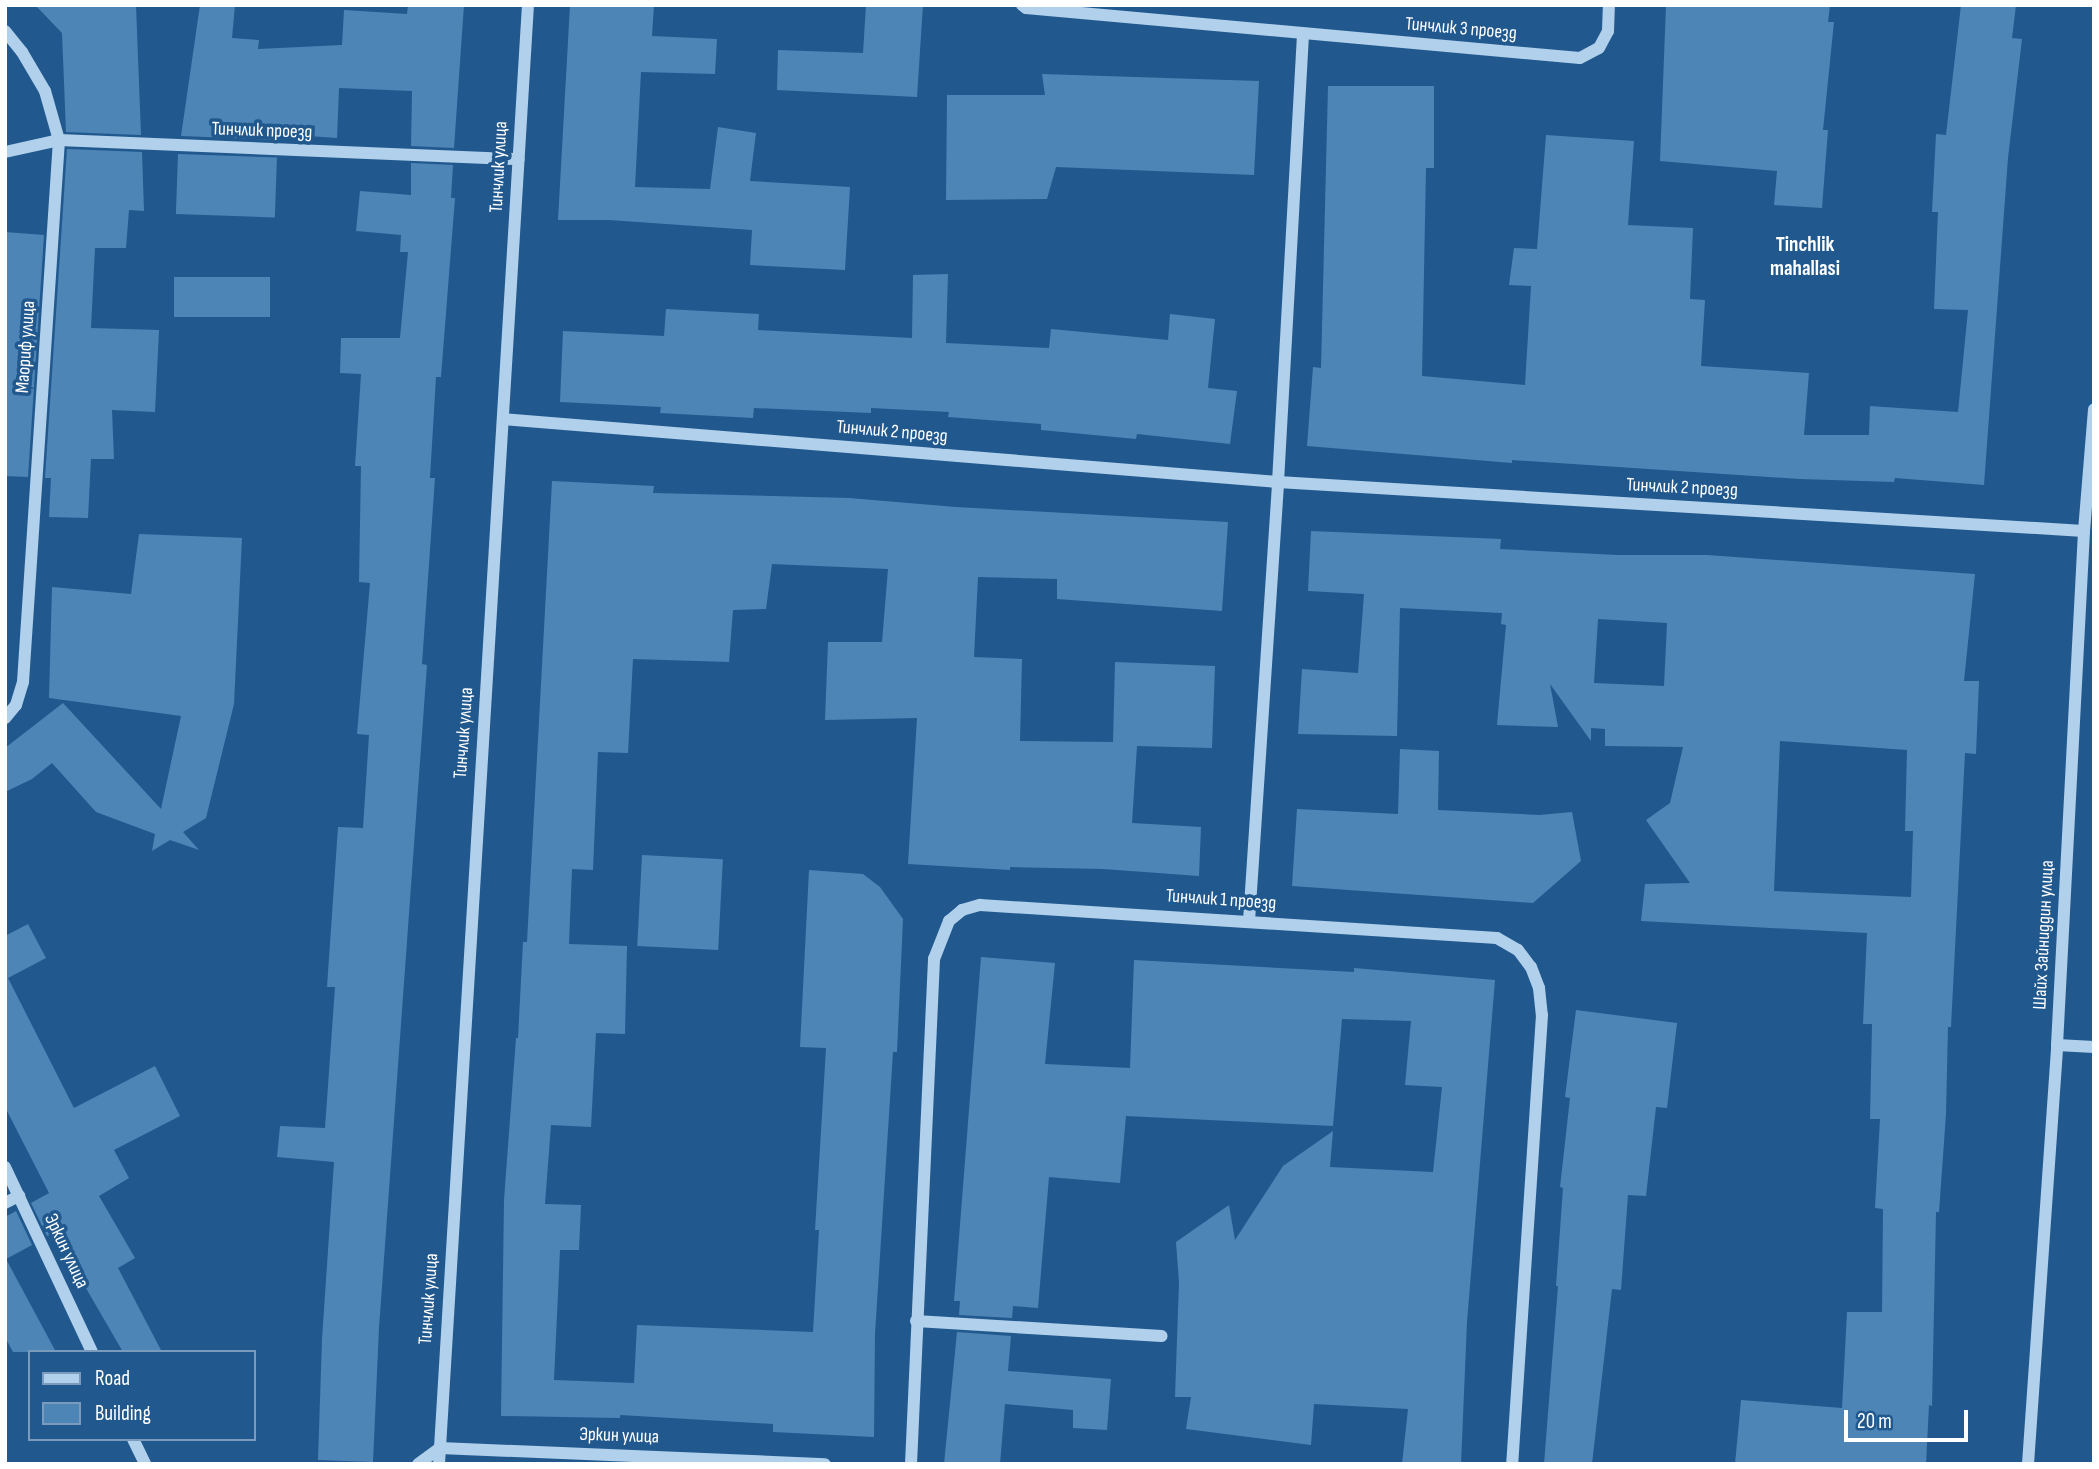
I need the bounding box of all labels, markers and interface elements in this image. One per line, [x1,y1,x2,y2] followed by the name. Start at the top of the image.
[1404,13,1518,45] street label: Тинчлик 3 проезд
[211,118,313,144] street label: Тинчлик проезд
[485,121,513,213] street label: Тинчлик улица
[1770,232,1840,282] district label: Tinchlik mahallasi
[11,300,41,394] street label: Маориф улица
[835,416,949,448] street label: Тинчлик 2 проезд
[1626,474,1738,502] street label: Тинчлик 2 проезд
[449,686,479,780] street label: Тинчлик улица
[2029,860,2059,1010] street label: Шайх Зайниддин улица
[1165,885,1277,915] street label: Тинчлик 1 проезд
[39,1210,93,1292] street label: Эркин улица
[414,1252,444,1346] street label: Тинчлик улица
[28,1350,256,1441] legend
[95,1366,130,1391] text: Road
[1847,1396,1971,1440] scale bar
[95,1401,151,1426] text: Building
[1857,1409,1892,1434] text: 20 m
[579,1423,659,1449] street label: Эркин улица

